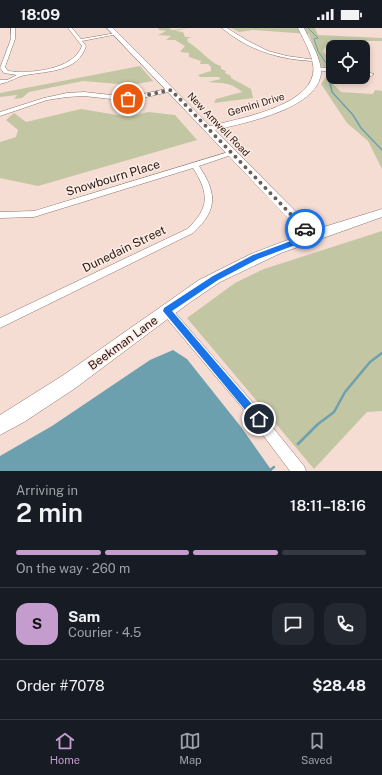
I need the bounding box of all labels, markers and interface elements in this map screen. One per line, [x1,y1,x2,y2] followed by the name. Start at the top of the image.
[20,6,60,23] text: 18:09
[326,40,370,84] map controls
[326,40,370,84] button: locate
[111,82,145,116] pin
[117,88,139,110] icon: bag
[185,90,253,158] street label: New Amwell Road
[226,90,286,118] street label: Gemini Drive
[64,157,162,199] street label: Snowbourn Place
[285,209,325,249] courier
[294,218,316,240] icon: car
[80,223,168,275] street label: Dunedain Street
[86,313,161,373] street label: Beekman Lane
[242,402,276,436] pin
[248,408,270,430] icon: home
[16,483,78,498] text: Arriving in
[16,497,83,528] text: 2 min
[290,497,366,514] text: 18:11–18:16
[16,561,130,576] text: On the way · 260 m
[272,603,314,645] button: chat
[324,603,366,645] button: phone
[68,608,100,625] text: Sam
[32,615,42,632] text: S
[68,625,141,640] text: Courier · 4.5
[16,677,105,694] text: Order #7078
[312,677,366,694] text: $28.48
[50,730,80,766] tab: Home
[179,730,202,766] tab: Map
[301,730,332,766] tab: Saved

